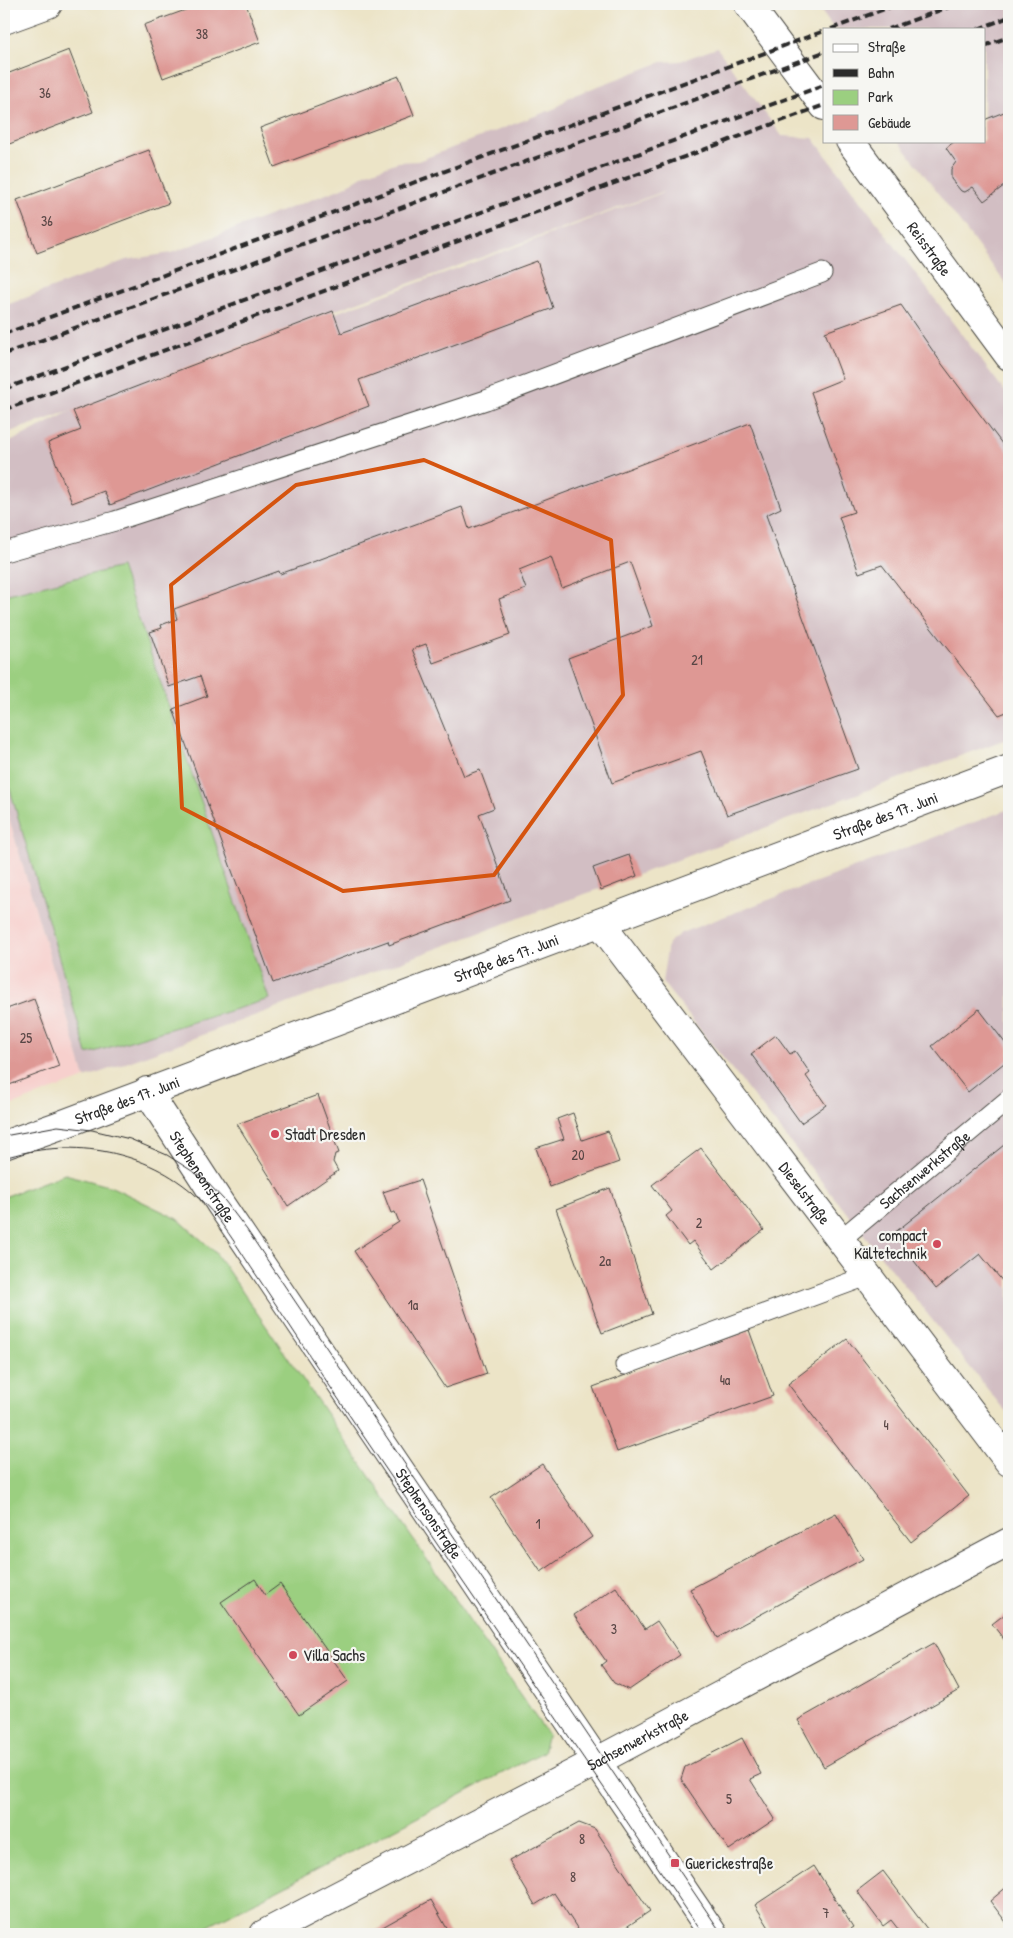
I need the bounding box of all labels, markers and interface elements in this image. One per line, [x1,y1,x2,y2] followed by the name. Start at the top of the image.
[196,24,208,43] house number: 38
[823,28,986,142] legend
[868,36,906,57] text: Straße
[868,62,895,83] text: Bahn
[39,83,51,102] house number: 36
[868,86,893,107] text: Park
[868,112,911,133] text: Gebäude
[41,211,53,230] house number: 36
[902,217,957,281] street label: Reisstraße
[691,650,703,669] house number: 21
[830,786,941,845] street label: Straße des 17. Juni
[451,928,562,987] street label: Straße des 17. Juni
[20,1028,32,1047] house number: 25
[72,1070,183,1130] street label: Straße des 17. Juni
[285,1123,366,1145] place label: Stadt Dresden
[874,1125,975,1214] street label: Sachsenwerkstraße
[165,1126,241,1227] street label: Stephensonstraße
[269,1128,281,1140] marker: Stadt Dresden
[572,1145,584,1164] house number: 20
[774,1157,836,1229] street label: Dieselstraße
[696,1213,703,1232] house number: 2
[854,1224,927,1264] place label: compact Kältetechnik
[931,1238,943,1250] marker: compact Kältetechnik
[599,1251,612,1270] house number: 2a
[408,1295,419,1314] house number: 1a
[720,1370,731,1389] house number: 4a
[883,1415,889,1434] house number: 4
[391,1464,468,1564] street label: Stephensonstraße
[535,1514,541,1533] house number: 1
[611,1619,617,1638] house number: 3
[303,1644,365,1666] place label: Villa Sachs
[287,1649,299,1661] marker: Villa Sachs
[583,1703,693,1776] street label: Sachsenwerkstraße
[726,1789,732,1808] house number: 5
[579,1829,585,1848] house number: 8
[685,1852,774,1874] place label: Guerickestraße
[669,1857,681,1869] marker: Guerickestraße
[570,1867,576,1886] house number: 8
[823,1903,830,1922] house number: 7

